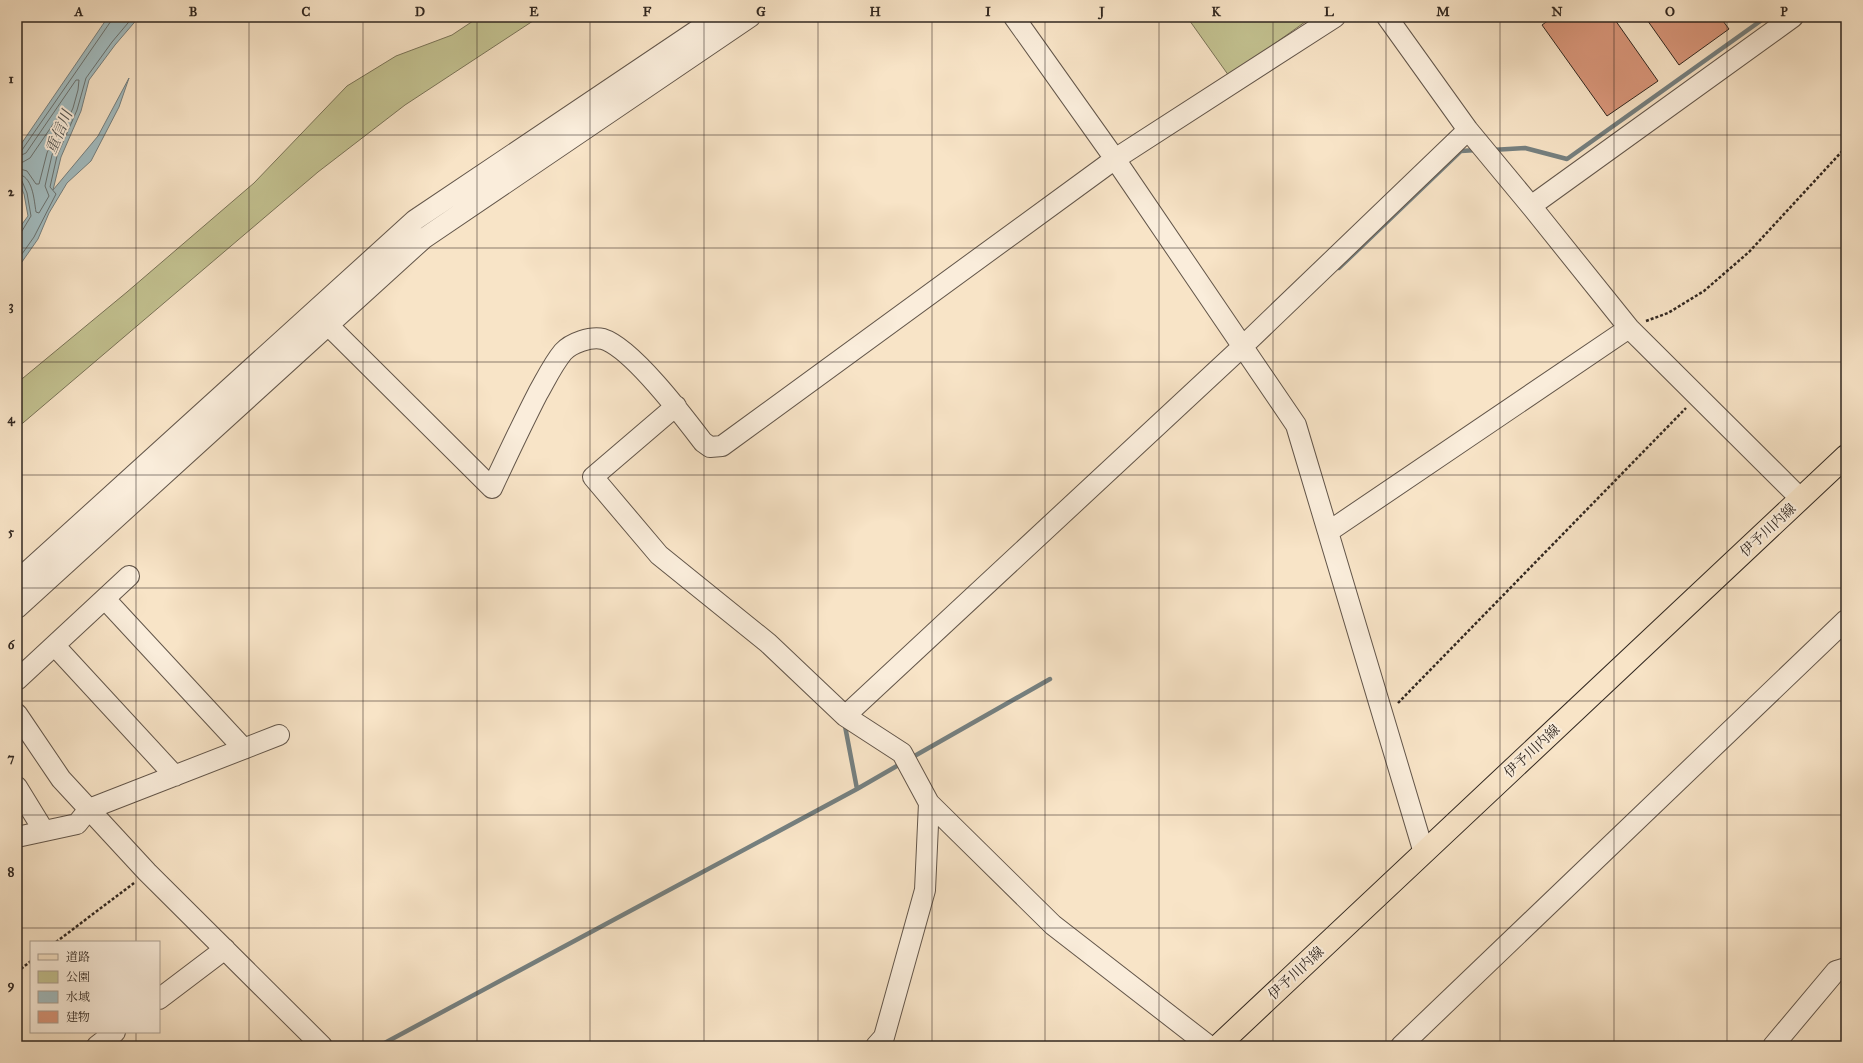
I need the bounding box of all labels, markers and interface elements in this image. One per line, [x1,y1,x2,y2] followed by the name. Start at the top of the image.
[74,4,84,20] text: A
[189,4,198,20] text: B
[302,4,311,20] text: C
[415,4,425,20] text: D
[529,4,539,20] text: E
[643,4,652,20] text: F
[756,4,766,20] text: G
[869,4,881,20] text: H
[985,4,991,20] text: I
[1097,4,1105,20] text: J
[1211,4,1221,20] text: K
[1324,4,1334,20] text: L
[1436,4,1450,20] text: M
[1551,4,1563,20] text: N
[1665,4,1675,20] text: O
[1780,4,1788,20] text: P
[8,71,14,87] text: 1
[42,106,77,156] water label: 重信川
[8,184,15,200] text: 2
[8,298,14,314] text: 3
[7,411,15,427] text: 4
[1737,500,1799,560] street label: 伊予川内線
[8,524,15,540] text: 5
[8,637,16,653] text: 6
[1501,721,1563,781] street label: 伊予川内線
[8,750,15,766] text: 7
[8,864,15,880] text: 8
[30,941,160,1033] legend
[1265,943,1327,1003] street label: 伊予川内線
[66,950,90,964] text: 道路
[66,970,90,984] text: 公園
[8,977,15,993] text: 9
[66,990,90,1004] text: 水域
[66,1010,90,1024] text: 建物

